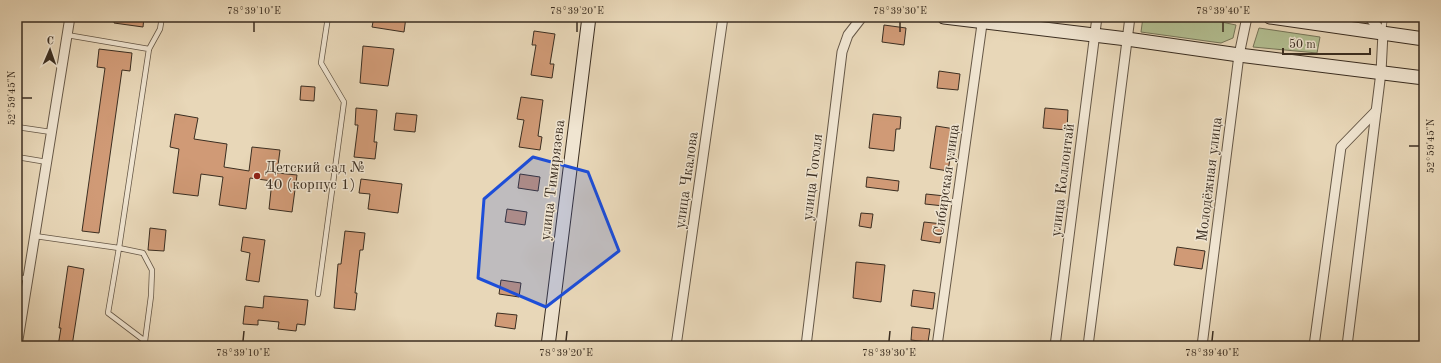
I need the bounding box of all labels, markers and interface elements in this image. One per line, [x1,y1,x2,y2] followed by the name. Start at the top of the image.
[227,6,281,16] text: 78°39'10"E
[550,6,604,16] text: 78°39'20"E
[873,6,927,16] text: 78°39'30"E
[1196,6,1250,16] text: 78°39'40"E
[30,30,70,70] north arrow
[1283,30,1370,56] scale bar
[46,36,54,47] text: С
[1289,38,1316,51] text: 50 m
[7,70,17,125] text: 52°59'45"N
[1195,115,1226,242] street label: Молодёжная улица
[539,118,568,241] street label: улица Тимирязева
[1426,118,1436,173] text: 52°59'45"N
[932,123,963,237] street label: Сибирская улица
[1049,123,1078,238] street label: улица Коллонтай
[673,130,702,230] street label: улица Чкалова
[801,133,826,221] street label: улица Гоголя
[265,161,366,193] place label: Детский сад № 40 (корпус 1)
[252,171,262,181] marker: Детский сад № 40 (корпус 1)
[216,348,270,358] text: 78°39'10"E
[539,348,593,358] text: 78°39'20"E
[862,348,916,358] text: 78°39'30"E
[1185,348,1239,358] text: 78°39'40"E

